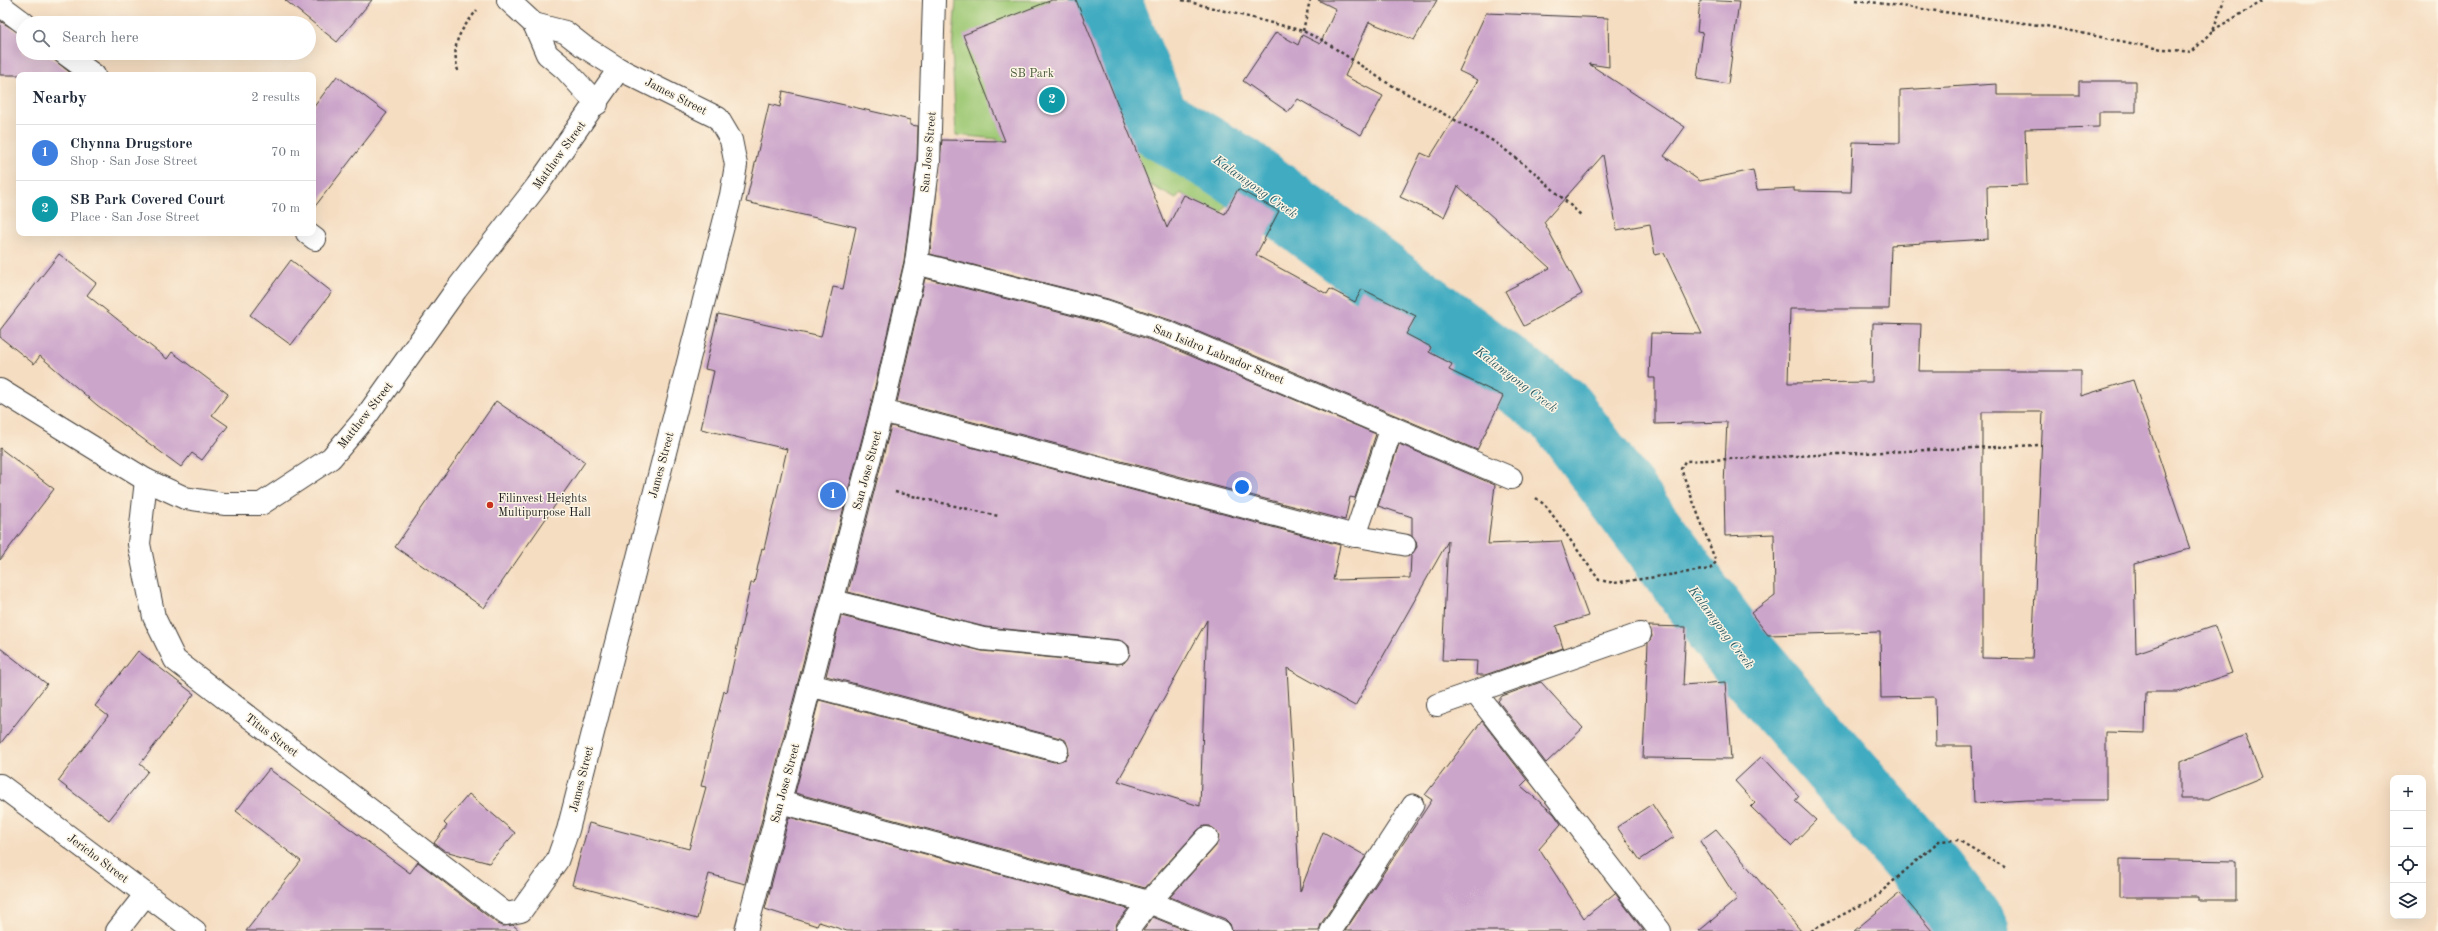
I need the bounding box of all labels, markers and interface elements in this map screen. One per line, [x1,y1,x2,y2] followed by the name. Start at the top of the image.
[16,16,316,60] search box
[30,27,52,49] icon: search
[62,31,139,46] text: Search here
[1010,68,1054,80] park label: SB Park
[643,76,708,118] street label: James Street
[1039,85,1065,115] pin: 2
[32,90,87,107] text: Nearby
[251,91,300,104] text: 2 results
[919,111,939,193] street label: San Jose Street
[531,119,588,192] street label: Matthew Street
[70,137,193,152] text: Chynna Drugstore
[41,146,49,159] text: 1
[271,146,300,159] text: 70 m
[1210,153,1300,221] water label: Kalamyong Creek
[70,155,198,168] text: Shop · San Jose Street
[70,193,225,208] text: SB Park Covered Court
[41,202,49,215] text: 2
[271,202,300,215] text: 70 m
[70,211,200,224] text: Place · San Jose Street
[1151,323,1286,387] street label: San Isidro Labrador Street
[1472,345,1560,415] water label: Kalamyong Creek
[336,380,395,451] street label: Matthew Street
[852,429,884,511] street label: San Jose Street
[647,431,677,500] street label: James Street
[1232,477,1252,497] your location
[820,480,846,510] pin: 1
[498,493,591,519] place label: Filinvest Heights Multipurpose Hall
[485,500,495,510] marker: Filinvest Heights Multipurpose Hall
[1685,584,1756,671] water label: Kalamyong Creek
[243,712,300,759] street label: Titus Street
[770,742,802,824] street label: San Jose Street
[568,745,596,814] street label: James Street
[2390,775,2426,919] map controls
[2390,775,2426,811] button: +
[2390,811,2426,847] button: −
[65,832,130,886] street label: Jericho Street
[2390,847,2426,883] button: locate
[2390,883,2426,919] button: layers

